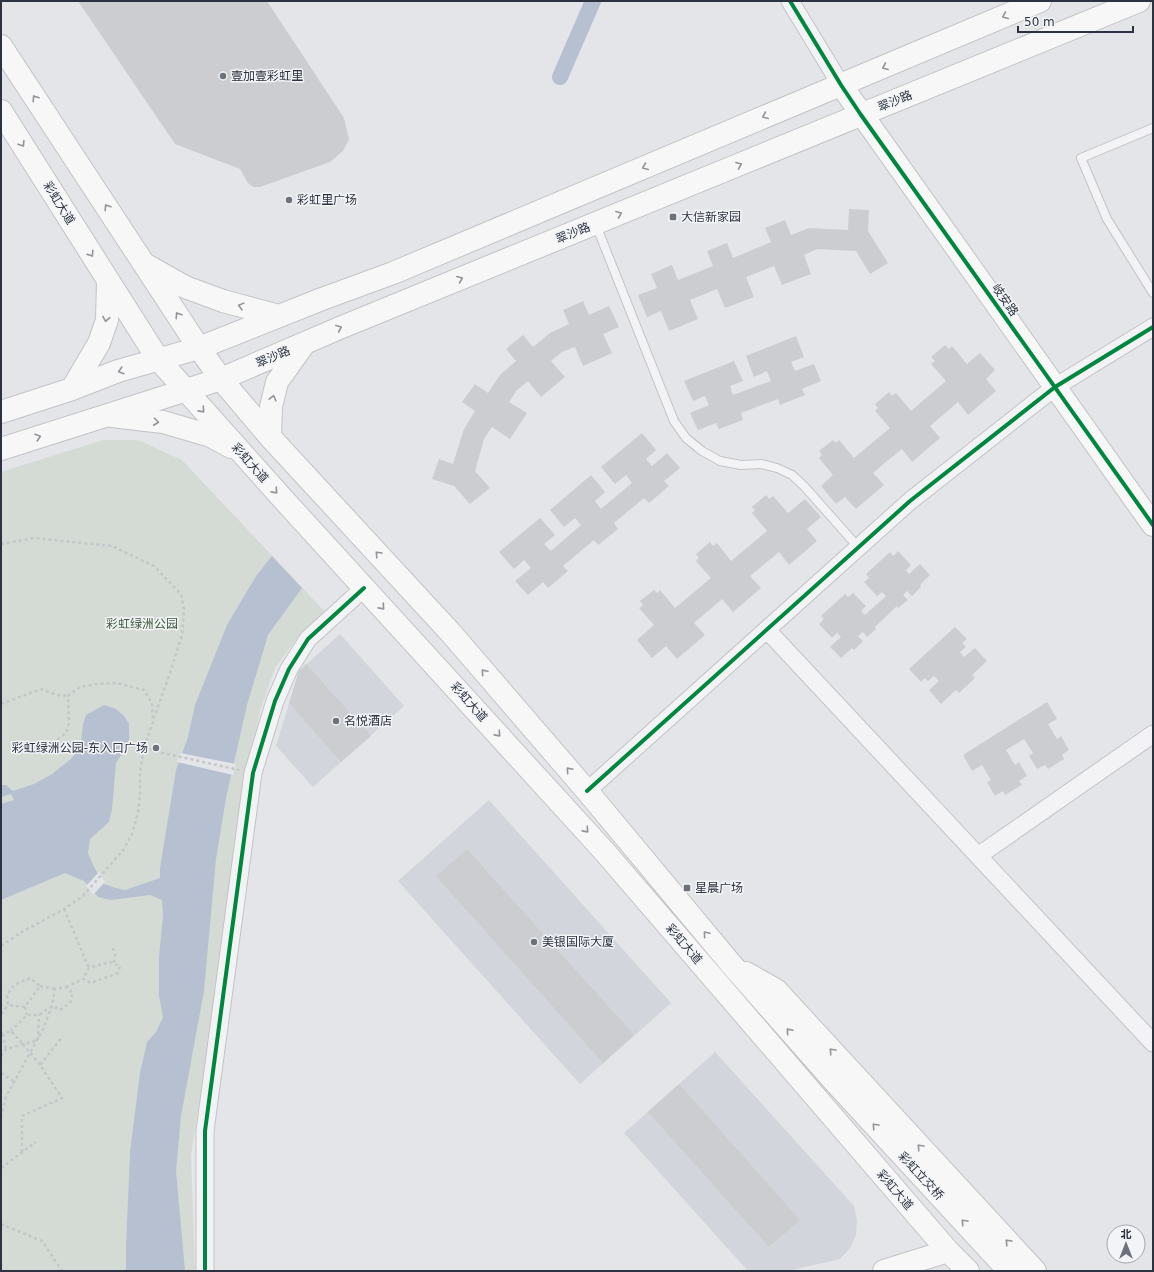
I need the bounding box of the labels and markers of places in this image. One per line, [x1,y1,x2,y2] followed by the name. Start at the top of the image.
[231,69,303,83] place label: 壹加壹彩虹里
[218,71,228,81] marker: 壹加壹彩虹里
[297,193,357,207] place label: 彩虹里广场
[284,195,294,205] marker: 彩虹里广场
[681,210,741,224] place label: 大信新家园
[668,212,678,222] marker: 大信新家园
[344,714,392,728] place label: 名悦酒店
[331,716,341,726] marker: 名悦酒店
[12,741,148,755] place label: 彩虹绿洲公园-东入口广场
[151,743,161,753] marker: 彩虹绿洲公园-东入口广场
[695,881,743,895] place label: 星晨广场
[682,883,692,893] marker: 星晨广场
[542,935,614,949] place label: 美银国际大厦
[529,937,539,947] marker: 美银国际大厦

